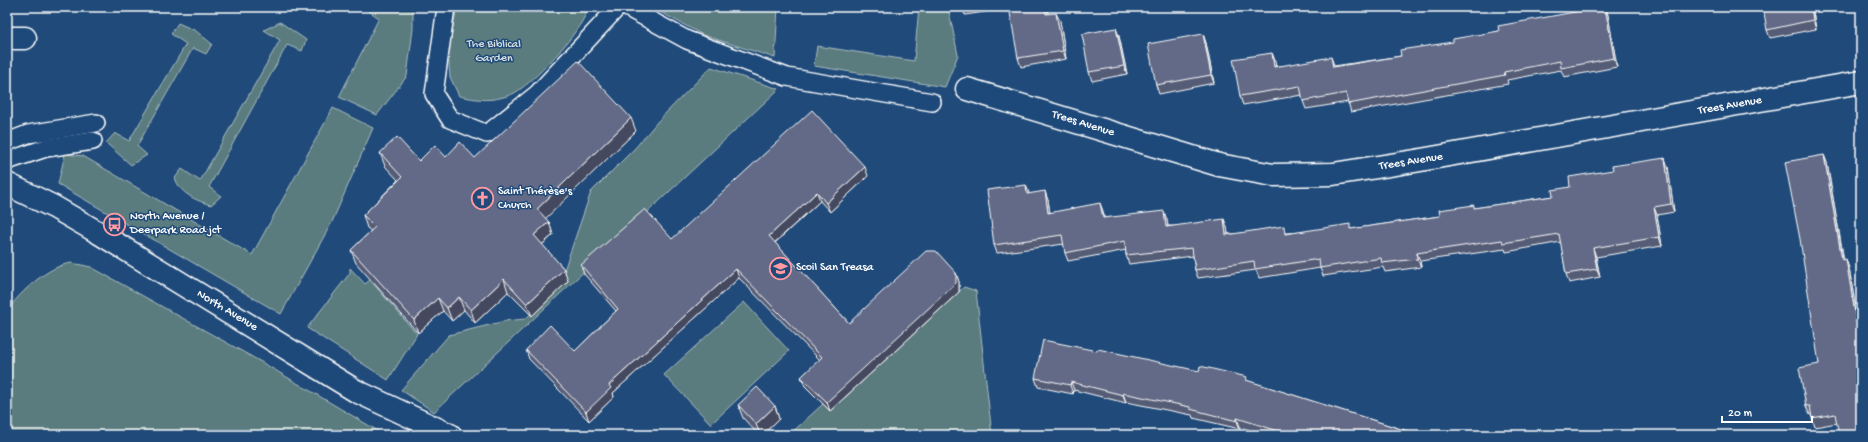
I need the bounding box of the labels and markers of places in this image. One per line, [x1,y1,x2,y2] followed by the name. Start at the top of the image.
[498,185,573,213] place label: Saint Thérèse's Church
[469,186,495,212] church icon: Saint Thérèse's Church
[129,210,222,238] place label: North Avenue / Deerpark Road jct
[101,211,127,237] bus stop icon: North Avenue / Deerpark Road jct
[768,255,794,281] school or university icon: Scoil San Treasa
[796,261,874,275] place label: Scoil San Treasa

